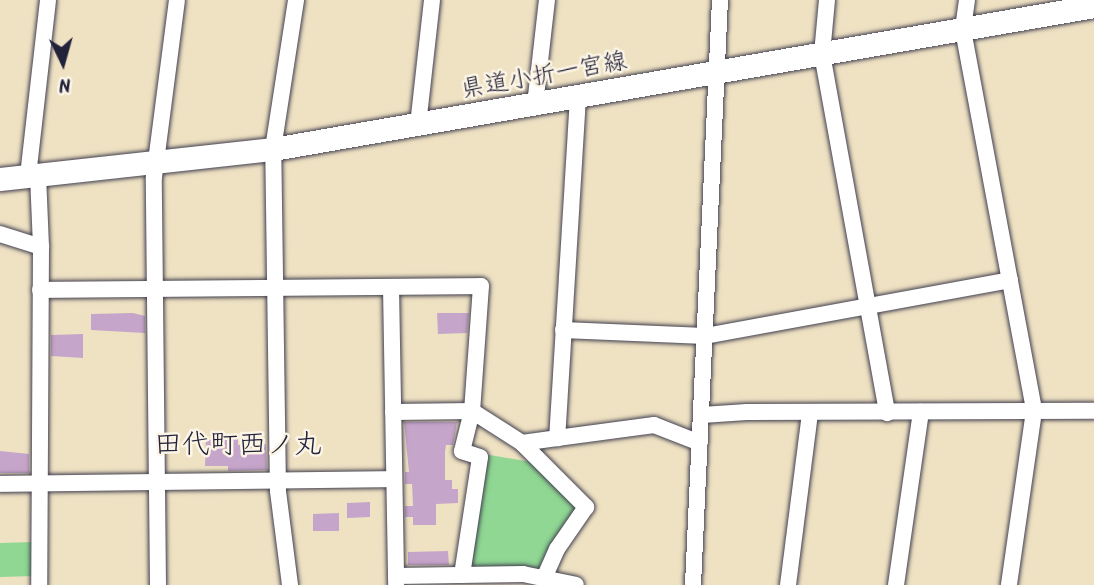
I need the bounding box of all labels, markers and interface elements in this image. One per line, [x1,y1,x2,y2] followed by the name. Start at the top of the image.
[28,28,98,98] north arrow
[459,47,629,105] street label: 県道小折一宮線
[58,68,72,99] text: N
[154,429,322,463] district label: 田代町西ノ丸

